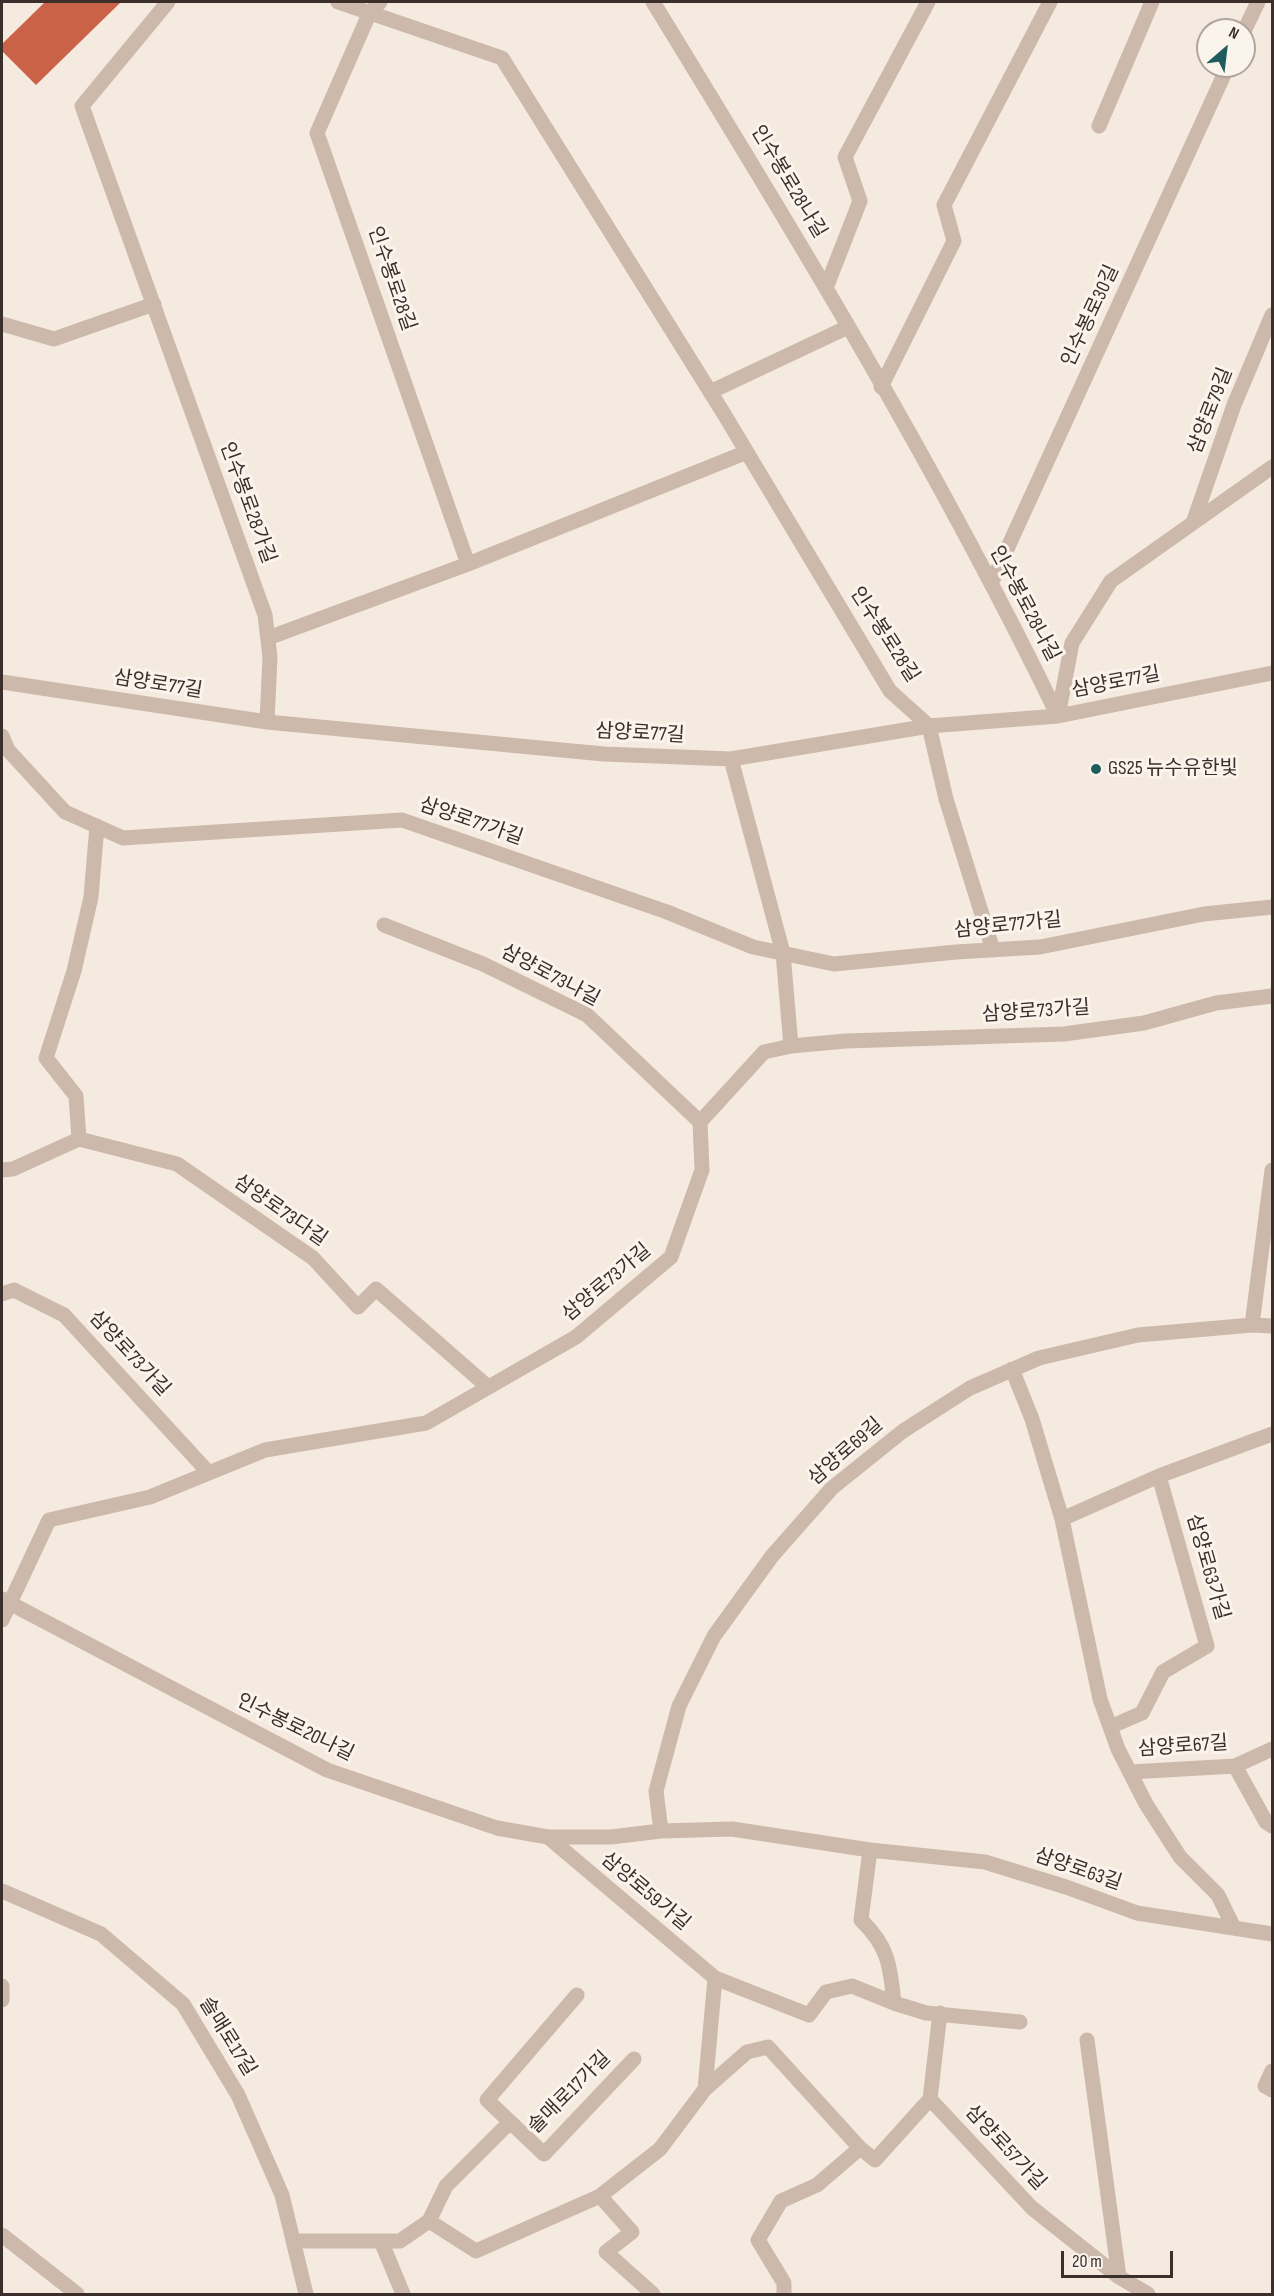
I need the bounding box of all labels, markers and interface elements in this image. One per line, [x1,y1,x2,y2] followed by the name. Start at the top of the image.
[1196,18,1256,78] north arrow
[1226,23,1242,44] text: N
[745,121,831,243] street label: 인수봉로28나길
[362,224,420,334] street label: 인수봉로28길
[1057,261,1125,371] street label: 인수봉로30길
[1184,364,1238,458] street label: 삼양로79길
[214,439,280,567] street label: 인수봉로28가길
[983,542,1065,666] street label: 인수봉로28나길
[844,583,924,687] street label: 인수봉로28길
[1070,663,1162,703] street label: 삼양로77길
[112,666,204,704] street label: 삼양로77길
[595,720,685,748] street label: 삼양로77길
[1108,757,1238,781] place label: GS25 뉴수유한빛
[1089,762,1103,776] marker: GS25 뉴수유한빛
[416,793,526,851] street label: 삼양로77가길
[953,908,1063,944] street label: 삼양로77가길
[497,940,603,1012] street label: 삼양로73나길
[981,996,1091,1028] street label: 삼양로73가길
[229,1170,331,1252] street label: 삼양로73다길
[558,1239,656,1327] street label: 삼양로73가길
[83,1306,175,1402] street label: 삼양로73가길
[804,1413,888,1491] street label: 삼양로69길
[1180,1511,1234,1623] street label: 삼양로63가길
[232,1689,358,1767] street label: 인수봉로20나길
[1137,1732,1229,1762] street label: 삼양로67길
[1031,1844,1125,1896] street label: 삼양로63길
[596,1848,694,1936] street label: 삼양로59가길
[193,1993,261,2081] street label: 솔매로17길
[524,2047,616,2139] street label: 솔매로17가길
[959,2100,1051,2196] street label: 삼양로57가길
[1064,2239,1176,2277] scale bar
[1072,2251,1102,2272] text: 20 m

